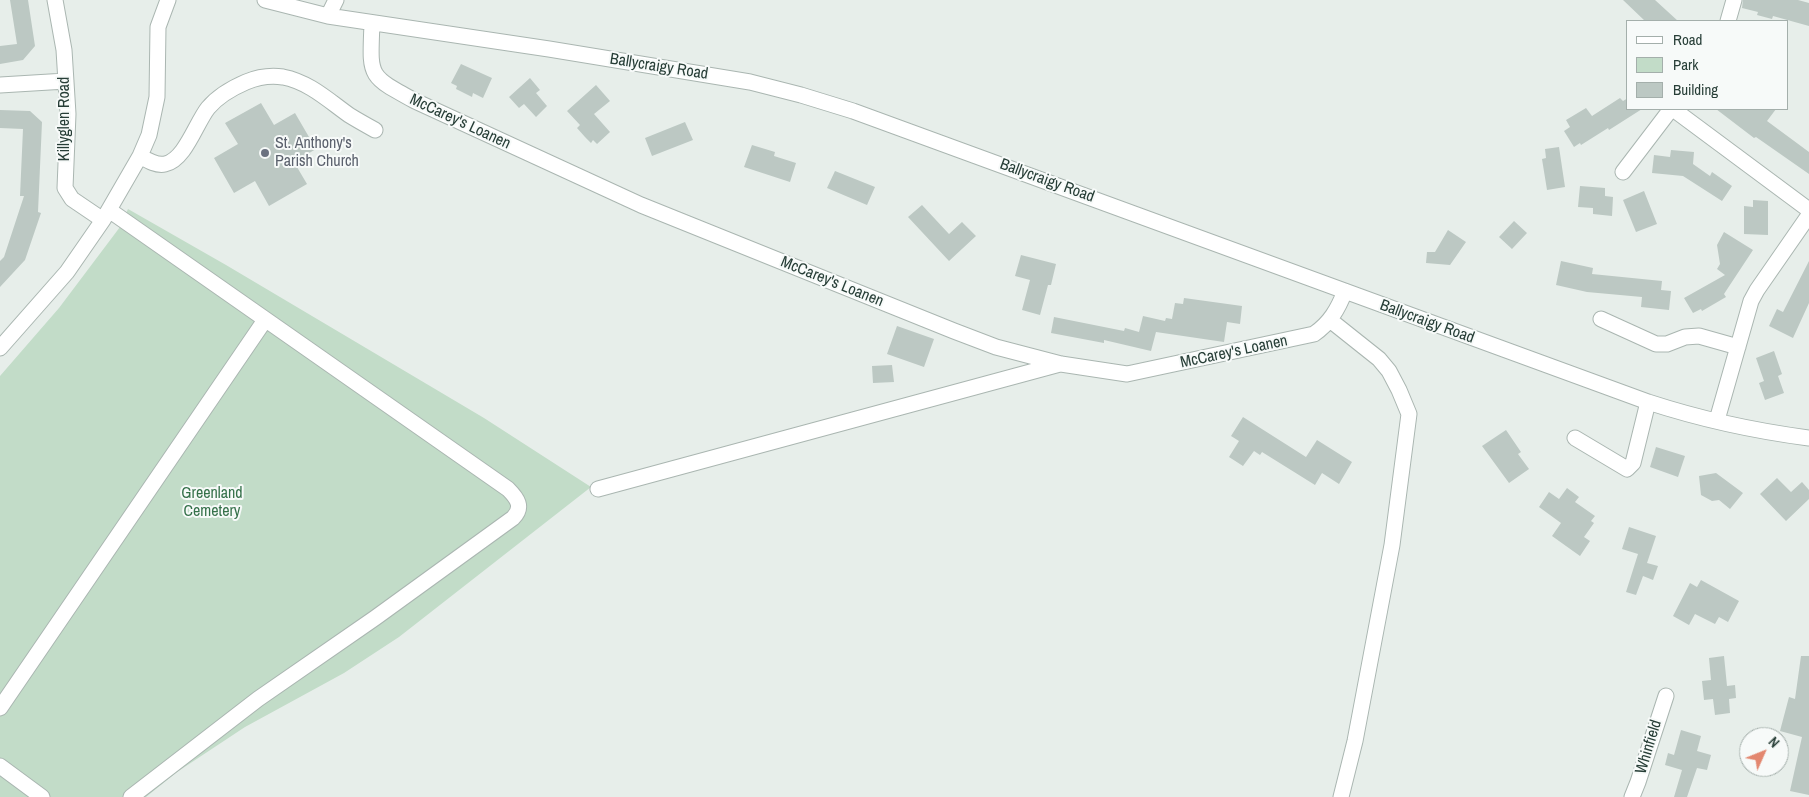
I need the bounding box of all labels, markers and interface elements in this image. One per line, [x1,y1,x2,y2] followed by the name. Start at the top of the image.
[1626,20,1789,110] legend
[1673,29,1702,50] text: Road
[609,50,709,84] street label: Ballycraigy Road
[1673,54,1698,75] text: Park
[55,77,75,161] street label: Killyglen Road
[1673,79,1718,100] text: Building
[407,90,513,154] street label: McCarey's Loanen
[275,134,359,172] place label: St. Anthony's Parish Church
[259,147,271,159] marker: St. Anthony's Parish Church
[997,155,1097,207] street label: Ballycraigy Road
[778,253,886,311] street label: McCarey's Loanen
[1377,296,1477,348] street label: Ballycraigy Road
[1179,331,1289,373] street label: McCarey's Loanen
[181,484,243,522] park label: Greenland Cemetery
[1632,718,1666,776] street label: Whinfield
[1739,727,1789,777] north arrow
[1765,733,1783,752] text: N

